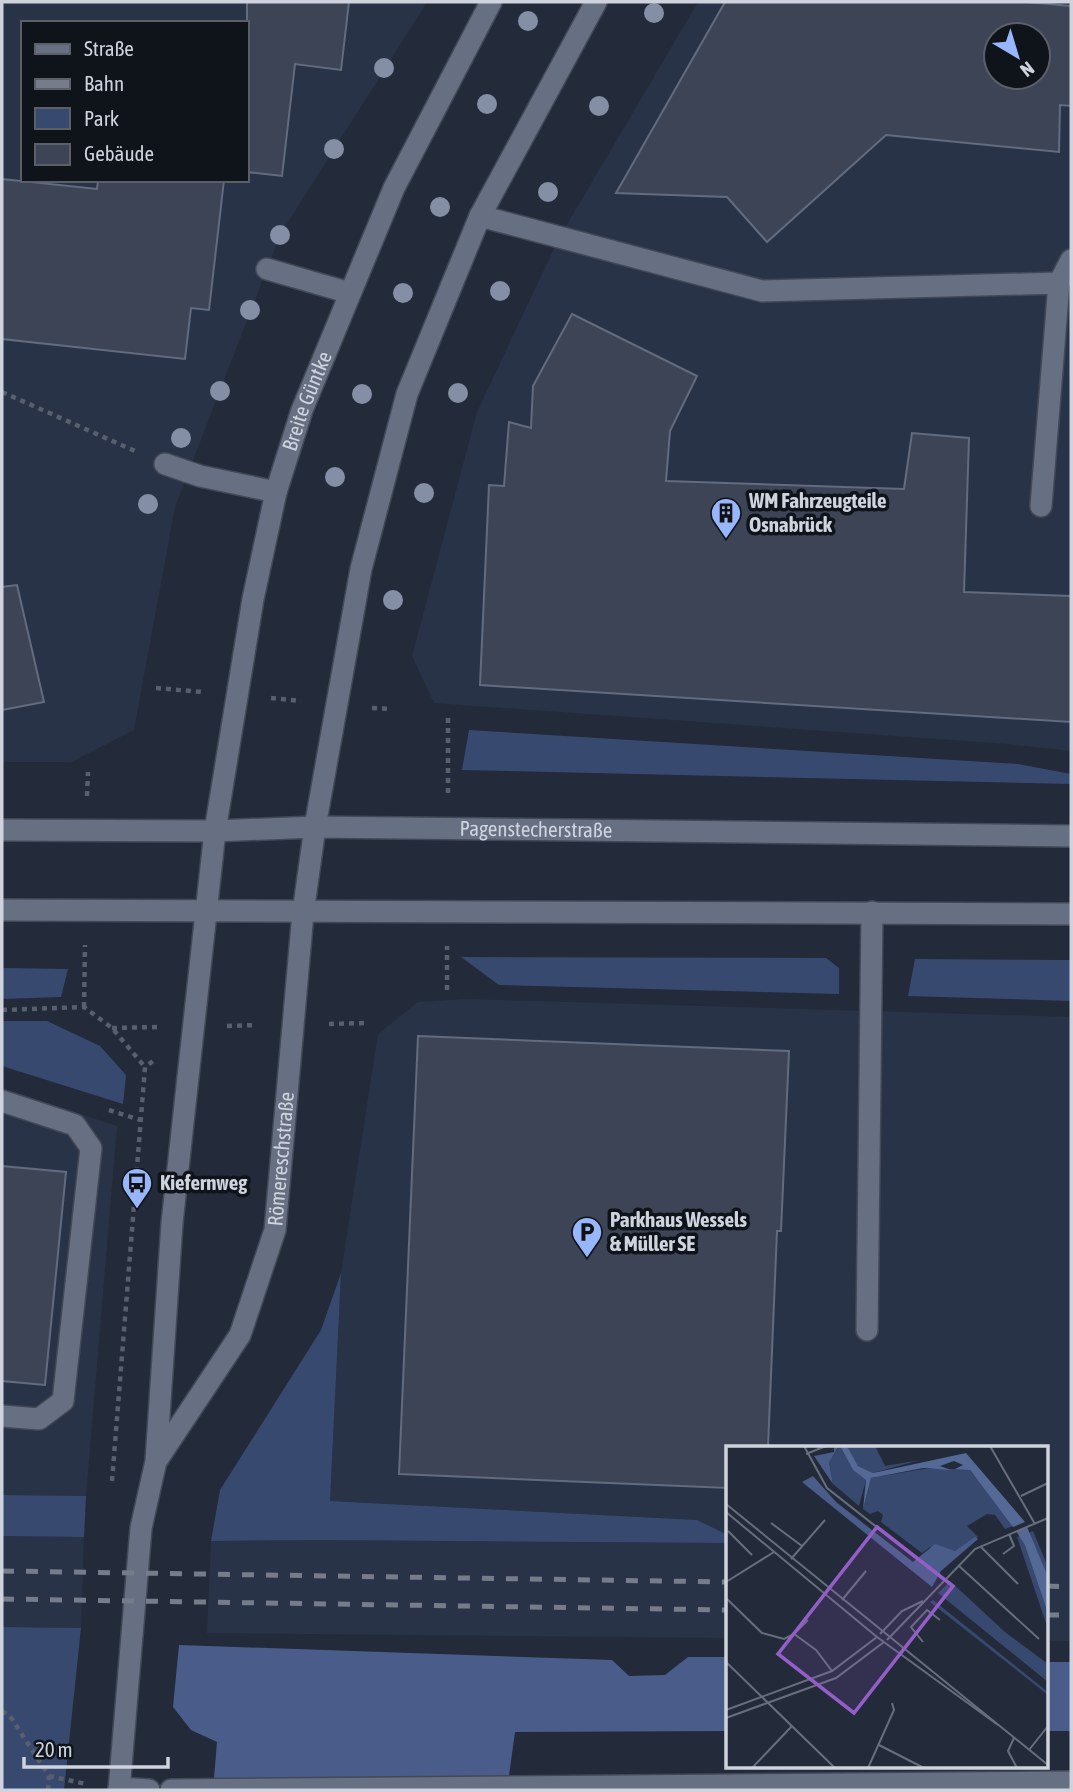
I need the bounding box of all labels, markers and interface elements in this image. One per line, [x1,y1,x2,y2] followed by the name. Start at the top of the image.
[21,21,248,182] legend
[982,21,1052,91] north arrow
[84,36,134,60] text: Straße
[1016,57,1039,82] text: N
[84,71,124,95] text: Bahn
[84,106,119,130] text: Park
[84,141,154,165] text: Gebäude
[277,347,336,454] street label: Breite Güntke
[748,488,887,536] place label: WM Fahrzeugteile Osnabrück
[709,496,743,540] building icon: WM Fahrzeugteile Osnabrück
[459,816,612,842] street label: Pagenstecherstraße
[262,1091,298,1227] street label: Römereschstraße
[120,1166,154,1210] bus stop icon: Kiefernweg
[160,1170,248,1194] place label: Kiefernweg
[610,1207,748,1255] place label: Parkhaus Wessels & Müller SE
[570,1215,604,1259] parking icon: Parkhaus Wessels & Müller SE
[726,1446,1048,1768] inset map
[24,1726,168,1770] scale bar
[35,1737,73,1761] text: 20 m

